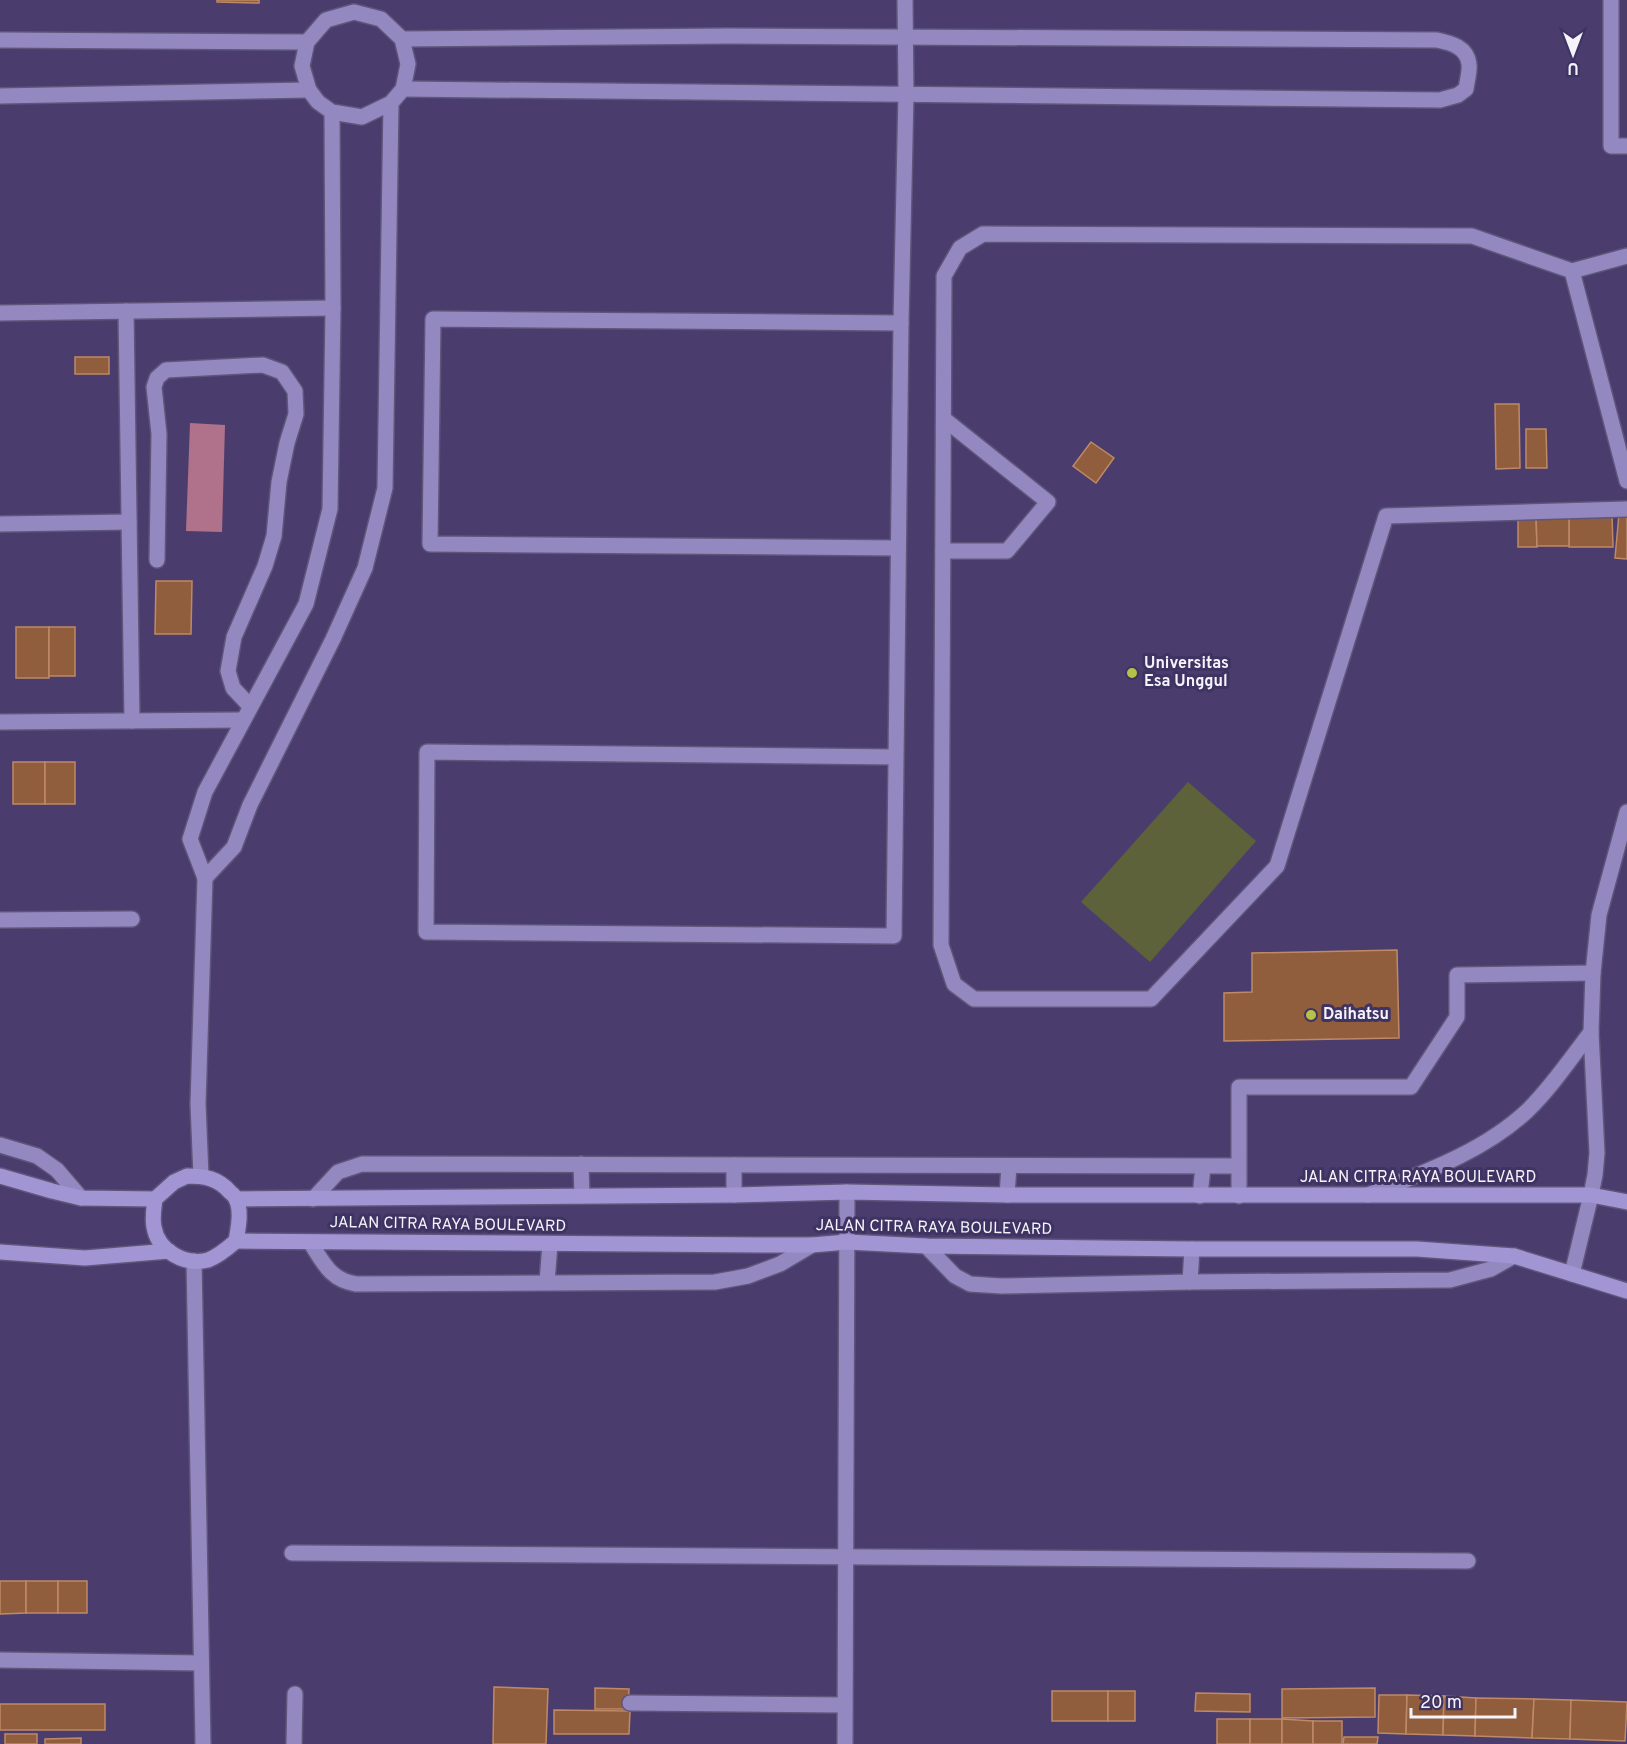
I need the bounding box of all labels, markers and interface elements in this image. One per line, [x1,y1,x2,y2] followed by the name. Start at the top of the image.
[1543,24,1603,84] north arrow
[1567,57,1579,77] text: U
[1144,654,1229,692] place label: Universitas Esa Unggul
[1125,666,1139,680] marker: Universitas Esa Unggul
[1323,1005,1389,1025] place label: Daihatsu
[1304,1008,1318,1022] marker: Daihatsu
[1300,1168,1536,1188] street label: JALAN CITRA RAYA BOULEVARD
[329,1213,567,1237] street label: JALAN CITRA RAYA BOULEVARD
[815,1216,1053,1240] street label: JALAN CITRA RAYA BOULEVARD
[1411,1681,1514,1719] scale bar
[1420,1692,1462,1715] text: 20 m

